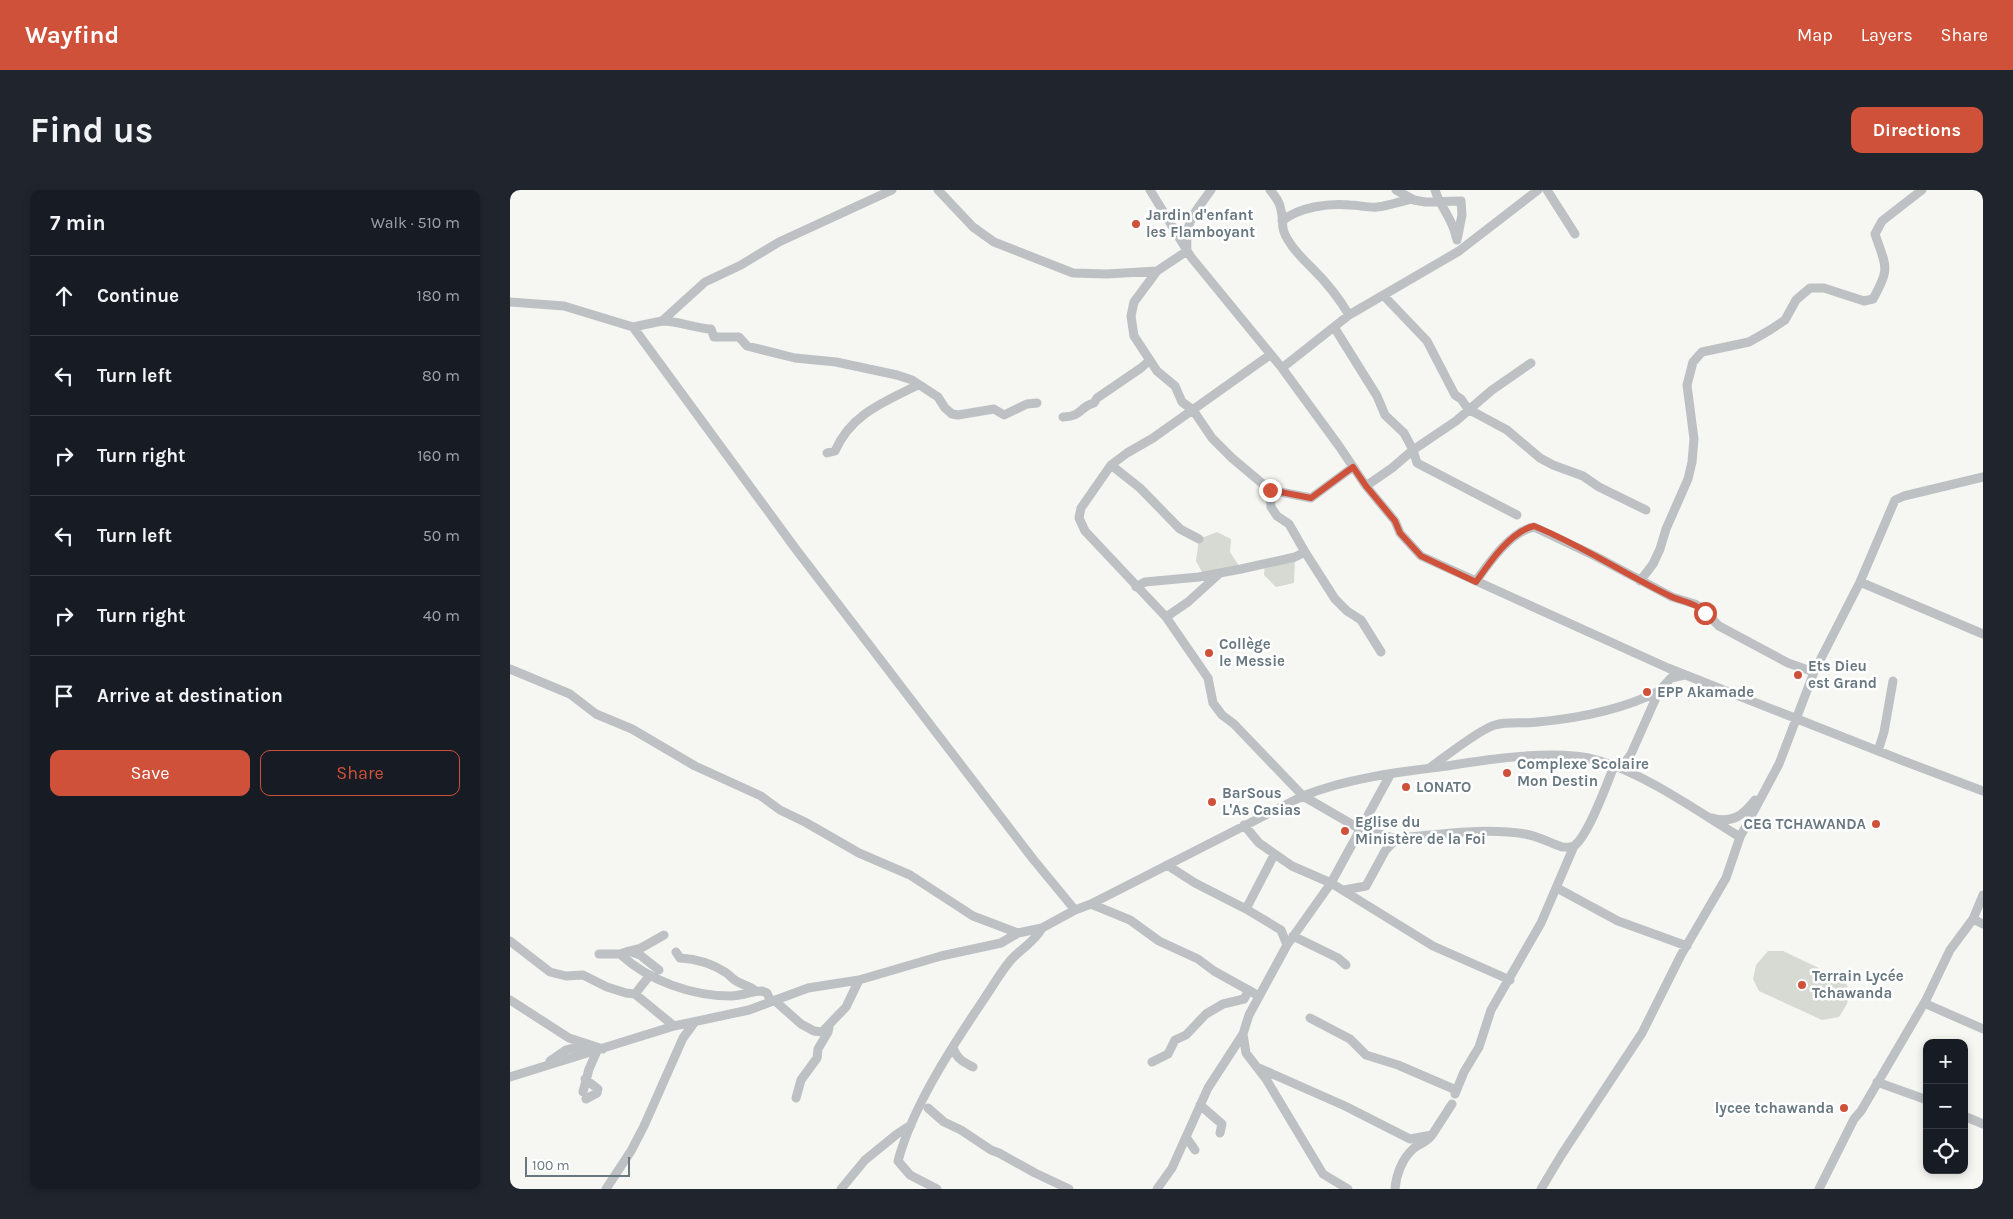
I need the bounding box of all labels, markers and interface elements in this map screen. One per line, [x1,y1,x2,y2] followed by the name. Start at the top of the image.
[25,21,119,49] text: Wayfind
[1797,24,1833,46] text: Map
[1861,24,1913,46] text: Layers
[1941,24,1988,46] text: Share
[1851,107,1983,153] button: Directions
[30,110,153,151] text: Find us
[1146,206,1255,241] place label: Jardin d'enfant les Flamboyant
[50,211,106,235] text: 7 min
[371,213,460,232] text: Walk · 510 m
[1130,218,1142,230] marker: Jardin d'enfant les Flamboyant
[50,282,78,310] icon: ahead
[97,285,179,307] text: Continue
[417,286,460,305] text: 180 m
[50,362,78,390] icon: left
[97,365,172,387] text: Turn left
[422,366,460,385] text: 80 m
[50,442,78,470] icon: right
[97,445,186,467] text: Turn right
[417,446,460,465] text: 160 m
[1259,479,1282,502] route end
[50,522,78,550] icon: left
[97,525,172,547] text: Turn left
[423,526,460,545] text: 50 m
[50,602,78,630] icon: right
[1694,602,1717,625] route start
[97,605,186,627] text: Turn right
[423,606,460,625] text: 40 m
[1219,635,1285,670] place label: Collège le Messie
[1203,647,1215,659] marker: Collège le Messie
[1808,657,1877,692] place label: Ets Dieu est Grand
[1792,669,1804,681] marker: Ets Dieu est Grand
[50,682,78,710] icon: arrive
[1657,683,1754,701] place label: EPP Akamade
[97,685,283,707] text: Arrive at destination
[1641,686,1653,698] marker: EPP Akamade
[50,750,250,796] button: Save
[260,750,460,796] button: Share
[1517,755,1649,790] place label: Complexe Scolaire Mon Destin
[1501,767,1513,779] marker: Complexe Scolaire Mon Destin
[1416,778,1471,796] place label: LONATO
[1400,781,1412,793] marker: LONATO
[1222,784,1301,819] place label: BarSous L'As Casias
[1206,796,1218,808] marker: BarSous L'As Casias
[1355,813,1486,848] place label: Eglise du Ministère de la Foi
[1743,815,1867,833] place label: CEG TCHAWANDA
[1870,818,1882,830] marker: CEG TCHAWANDA
[1339,825,1351,837] marker: Eglise du Ministère de la Foi
[1812,967,1904,1002] place label: Terrain Lycée Tchawanda
[1796,979,1808,991] marker: Terrain Lycée Tchawanda
[1923,1039,1968,1174] map controls
[1923,1039,1968,1084] button: +
[1923,1084,1968,1129] button: −
[1715,1099,1834,1117] place label: lycee tchawanda
[1838,1102,1850,1114] marker: lycee tchawanda
[1923,1129,1968,1174] button: locate
[525,1154,630,1177] scale bar
[532,1157,570,1174] text: 100 m

